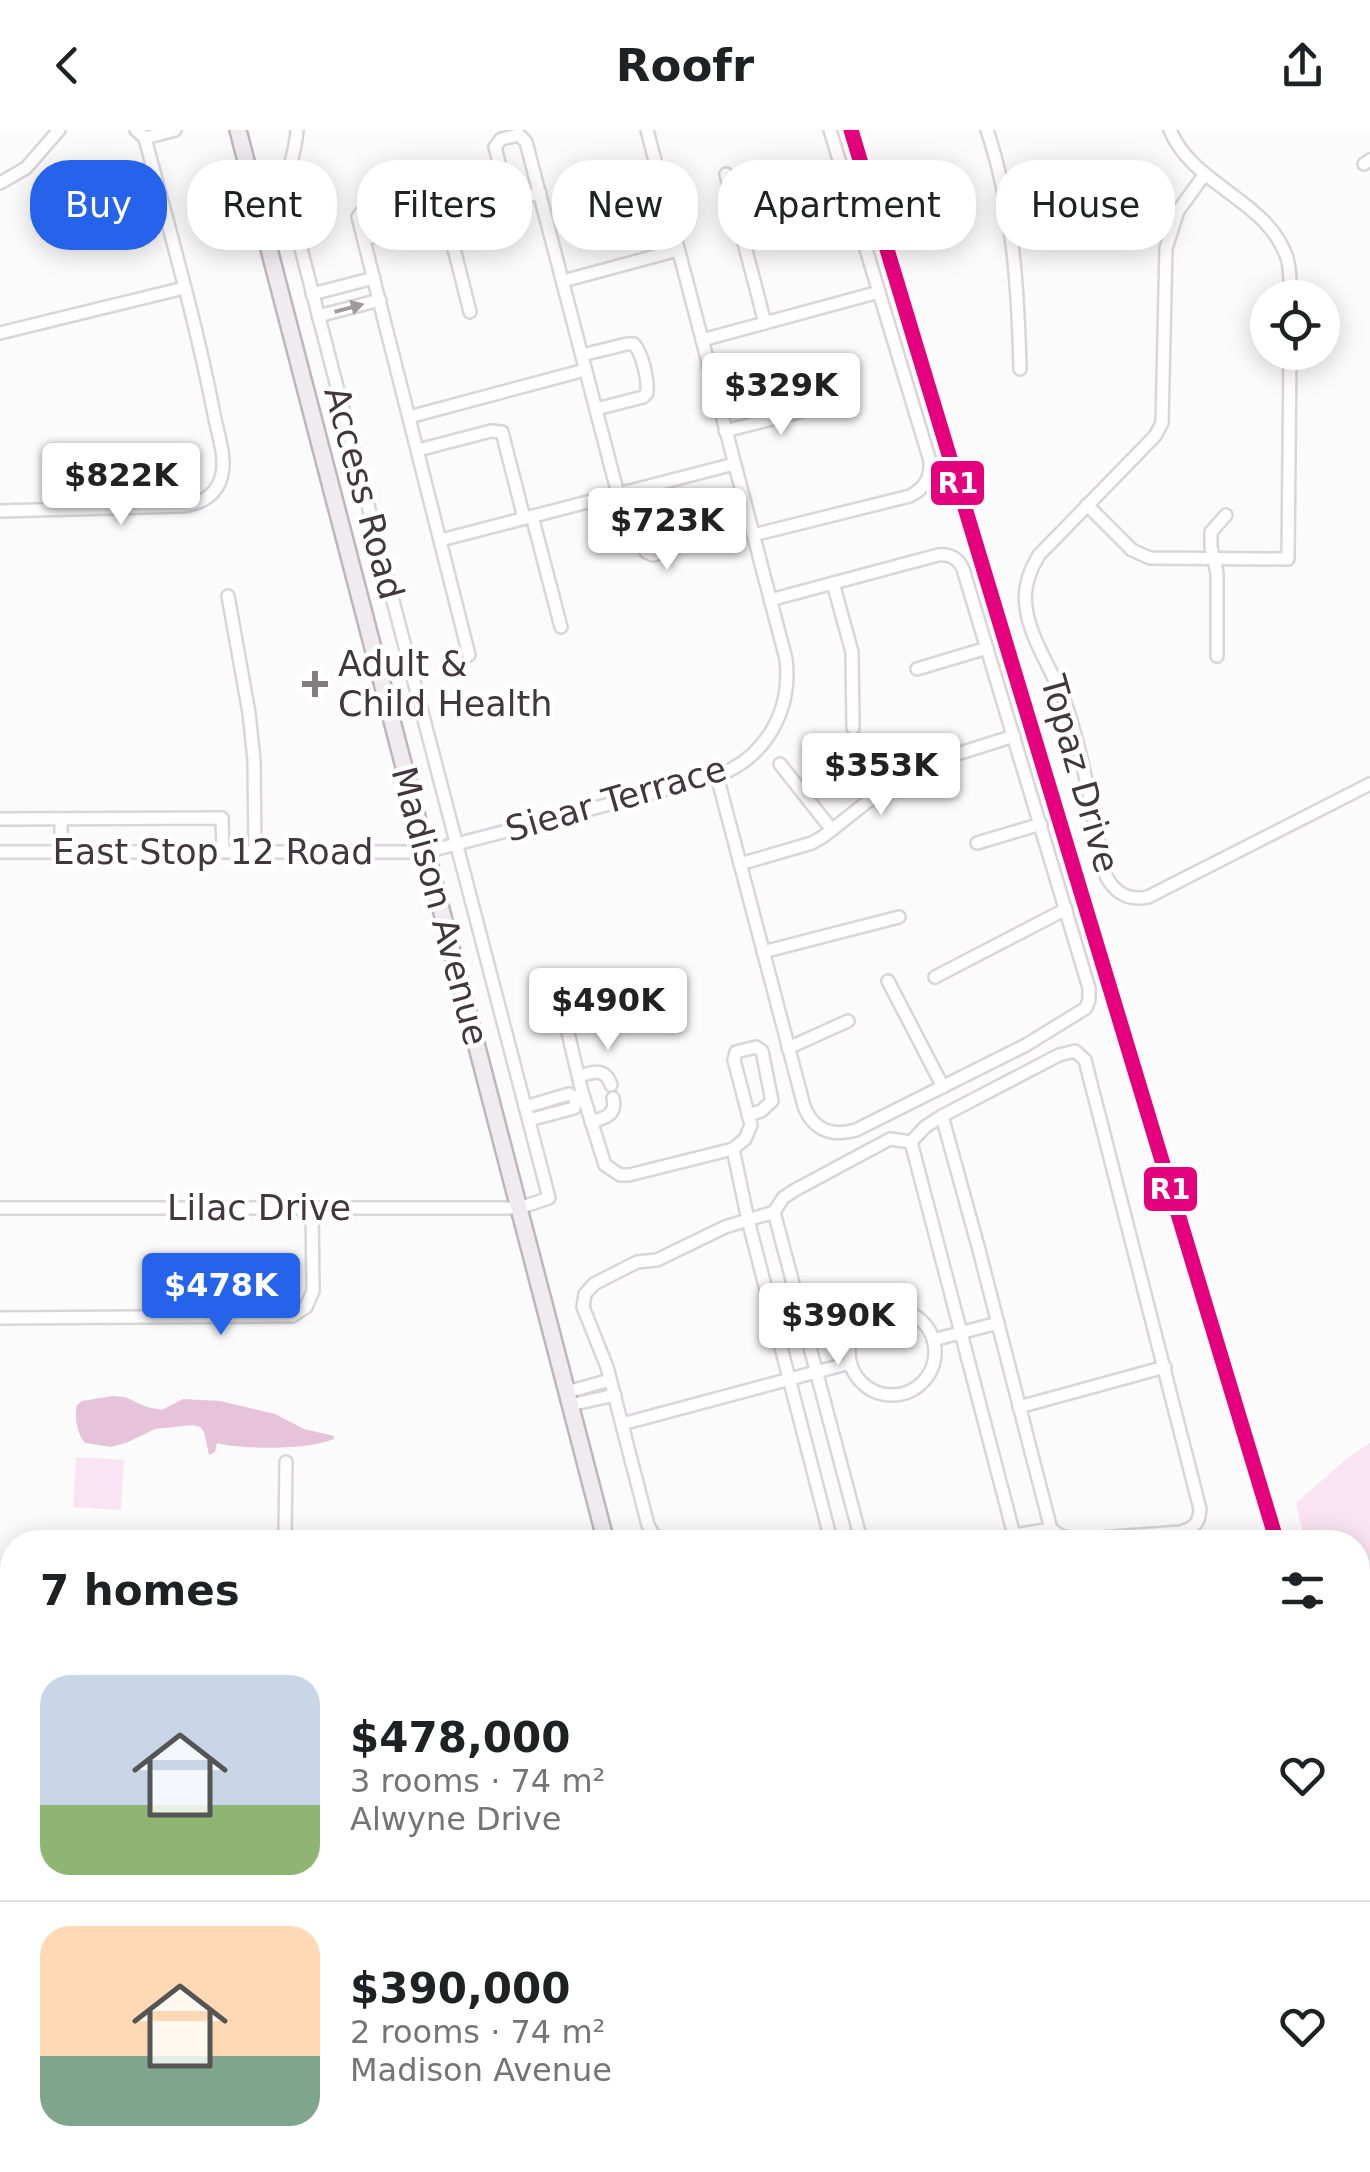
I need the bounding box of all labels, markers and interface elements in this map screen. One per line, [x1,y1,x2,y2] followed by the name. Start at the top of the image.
[40,38,95,93] icon: back
[1275,38,1330,93] icon: share
[616,39,754,92] text: Roofr
[30,160,167,250] chip: Buy
[187,160,337,250] chip: Rent
[357,160,532,250] chip: Filters
[552,160,698,250] chip: New
[718,160,976,250] chip: Apartment
[996,160,1175,250] chip: House
[1250,280,1340,370] map controls
[1250,280,1340,370] button: locate
[334,300,365,316] one-way arrow
[711,353,851,438] pin: $329K
[724,366,838,404] text: $329K
[316,382,412,604] street label: Access Road
[51,443,191,528] pin: $822K
[64,456,178,494] text: $822K
[929,459,986,507] line badge: R1
[937,467,979,500] text: R1
[597,488,737,573] pin: $723K
[610,501,724,539] text: $723K
[338,644,552,724] place label: Adult & Child Health
[1032,670,1127,877] street label: Topaz Drive
[302,671,328,697] marker: Adult & Child Health
[811,733,951,818] pin: $353K
[824,746,938,784] text: $353K
[501,748,731,850] street label: Siear Terrace
[384,762,496,1050] street label: Madison Avenue
[53,832,373,872] street label: East Stop 12 Road
[538,968,678,1053] pin: $490K
[551,981,665,1019] text: $490K
[1142,1165,1199,1213] line badge: R1
[1149,1173,1191,1206] text: R1
[167,1188,351,1228] street label: Lilac Drive
[151,1253,291,1338] pin: $478K
[164,1266,278,1304] text: $478K
[768,1283,908,1368] pin: $390K
[781,1296,895,1334] text: $390K
[1275,1563,1330,1618] icon: filters
[40,1566,240,1615] text: 7 homes
[350,1713,571,1762] text: $478,000
[120,1715,240,1835] icon: home
[1275,1748,1330,1803] icon: heart
[350,1762,605,1800] text: 3 rooms · 74 m²
[350,1800,561,1838] text: Alwyne Drive
[350,1964,571,2013] text: $390,000
[120,1966,240,2086] icon: home
[1275,1999,1330,2054] icon: heart
[350,2013,605,2051] text: 2 rooms · 74 m²
[350,2051,612,2089] text: Madison Avenue

